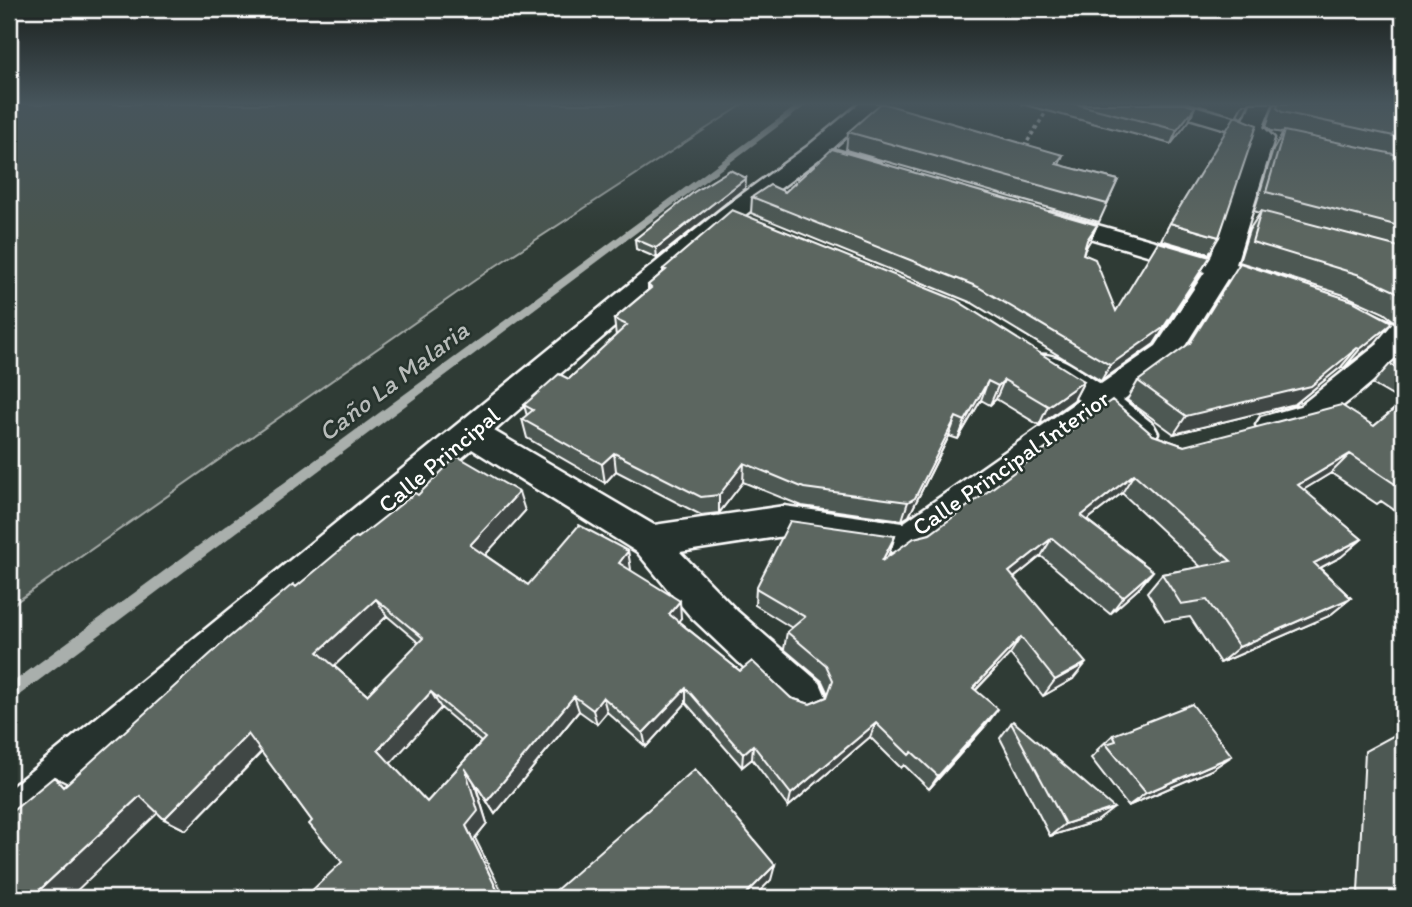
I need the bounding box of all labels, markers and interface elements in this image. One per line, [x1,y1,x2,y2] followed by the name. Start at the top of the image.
[311,314,475,448] water label: Caño La Malaria
[906,384,1115,542] street label: Calle Principal Interior
[372,400,505,519] street label: Calle Principal

